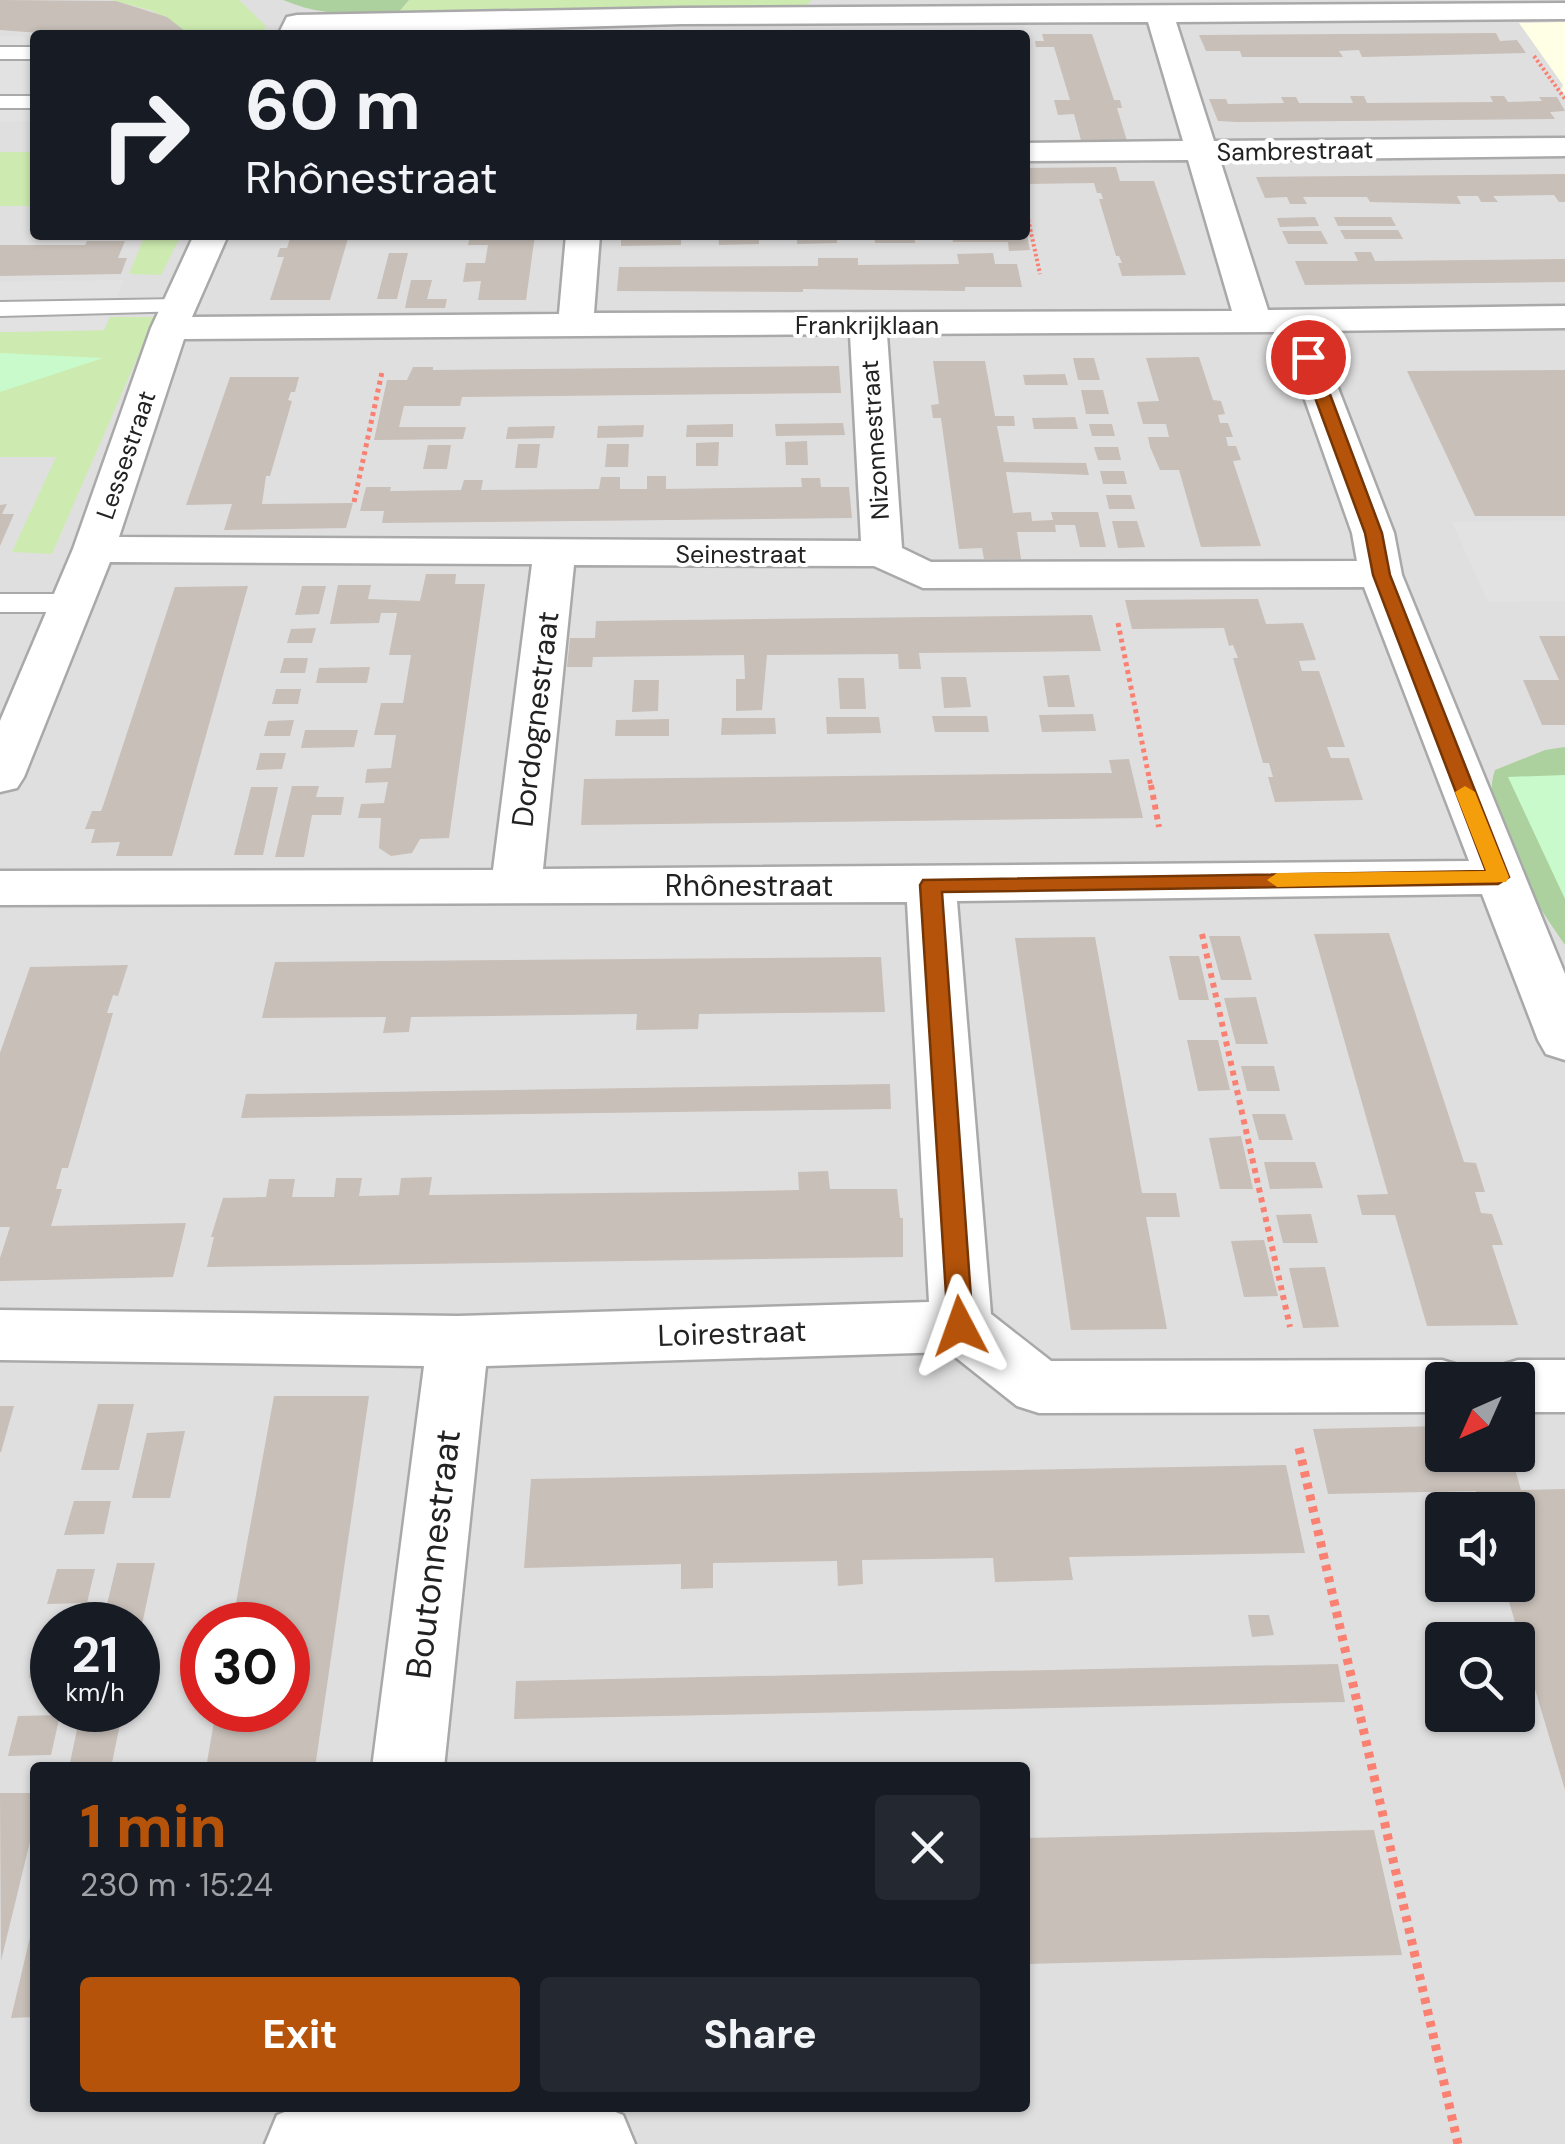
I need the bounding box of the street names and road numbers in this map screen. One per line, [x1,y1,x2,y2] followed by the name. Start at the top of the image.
[1216,133,1374,169] street label: Sambrestraat
[795,309,939,342] street label: Frankrijklaan
[853,359,897,521] street label: Nizonnestraat
[89,386,163,524] street label: Lessestraat
[676,538,806,571] street label: Seinestraat
[502,609,568,829] street label: Dordognestraat
[665,866,833,905] street label: Rhônestraat
[657,1311,807,1355] street label: Loirestraat
[395,1427,471,1681] street label: Boutonnestraat

